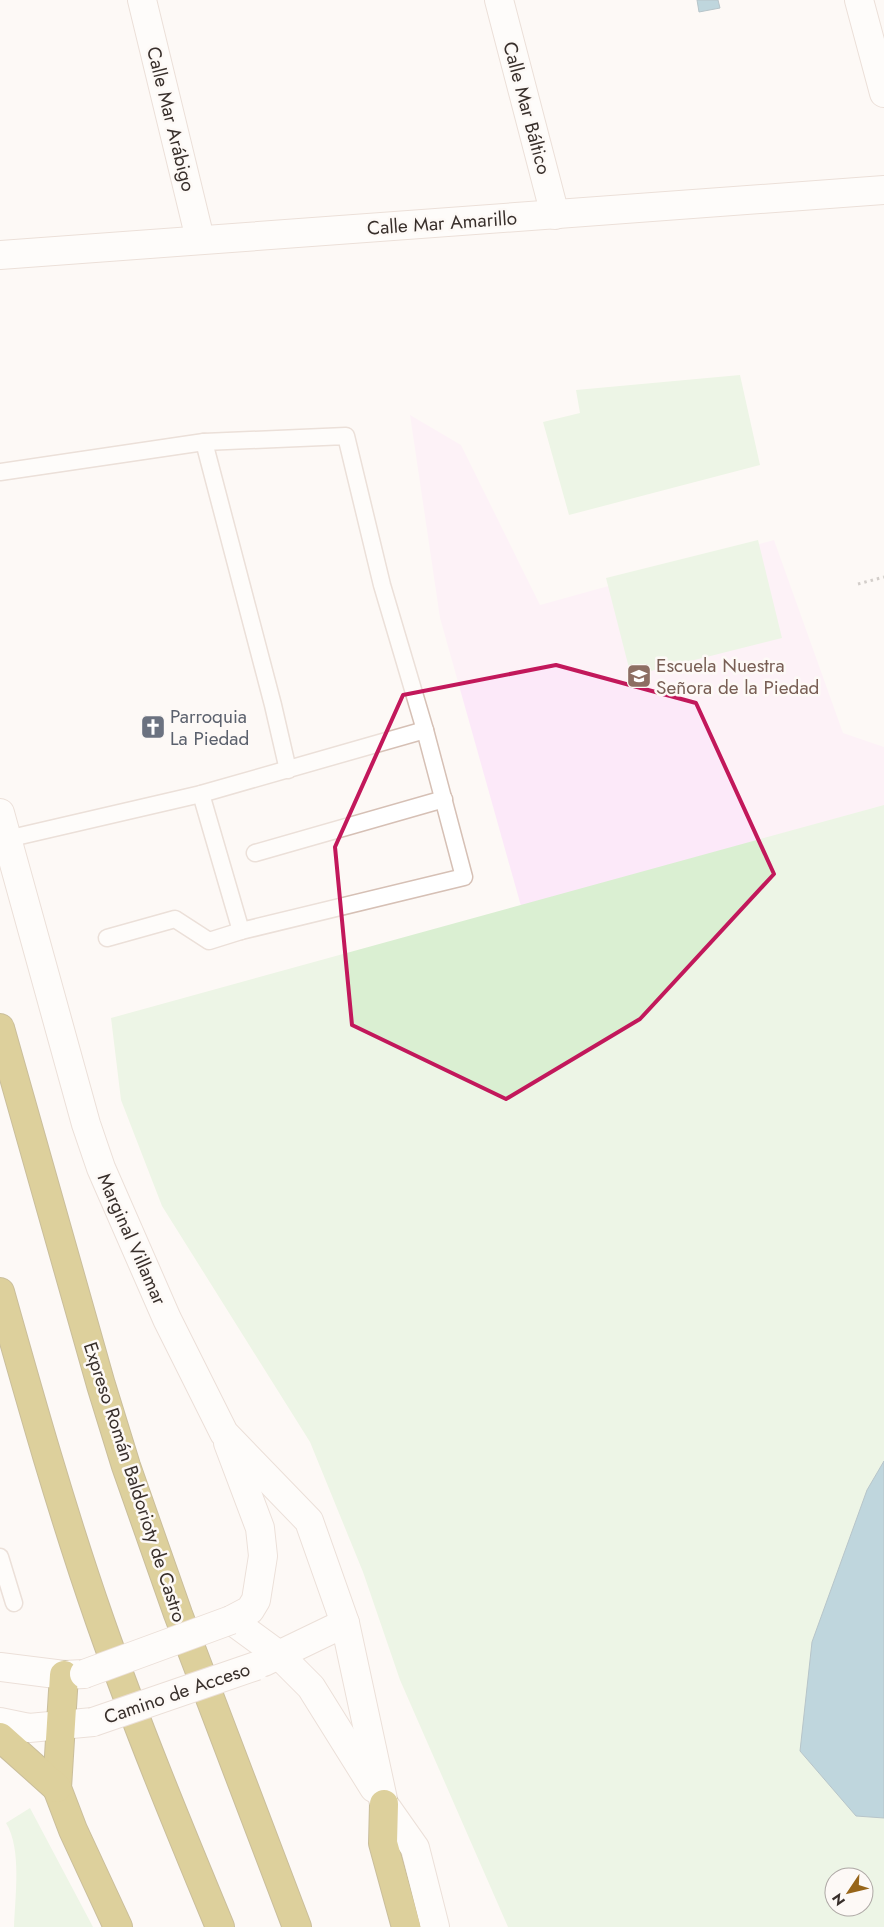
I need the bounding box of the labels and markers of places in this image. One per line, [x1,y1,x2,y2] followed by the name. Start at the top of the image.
[656,652,819,701] place label: Escuela Nuestra Señora de la Piedad
[626,663,652,689] school or university icon: Escuela Nuestra Señora de la Piedad
[170,703,249,752] place label: Parroquia La Piedad
[140,714,166,740] church icon: Parroquia La Piedad

